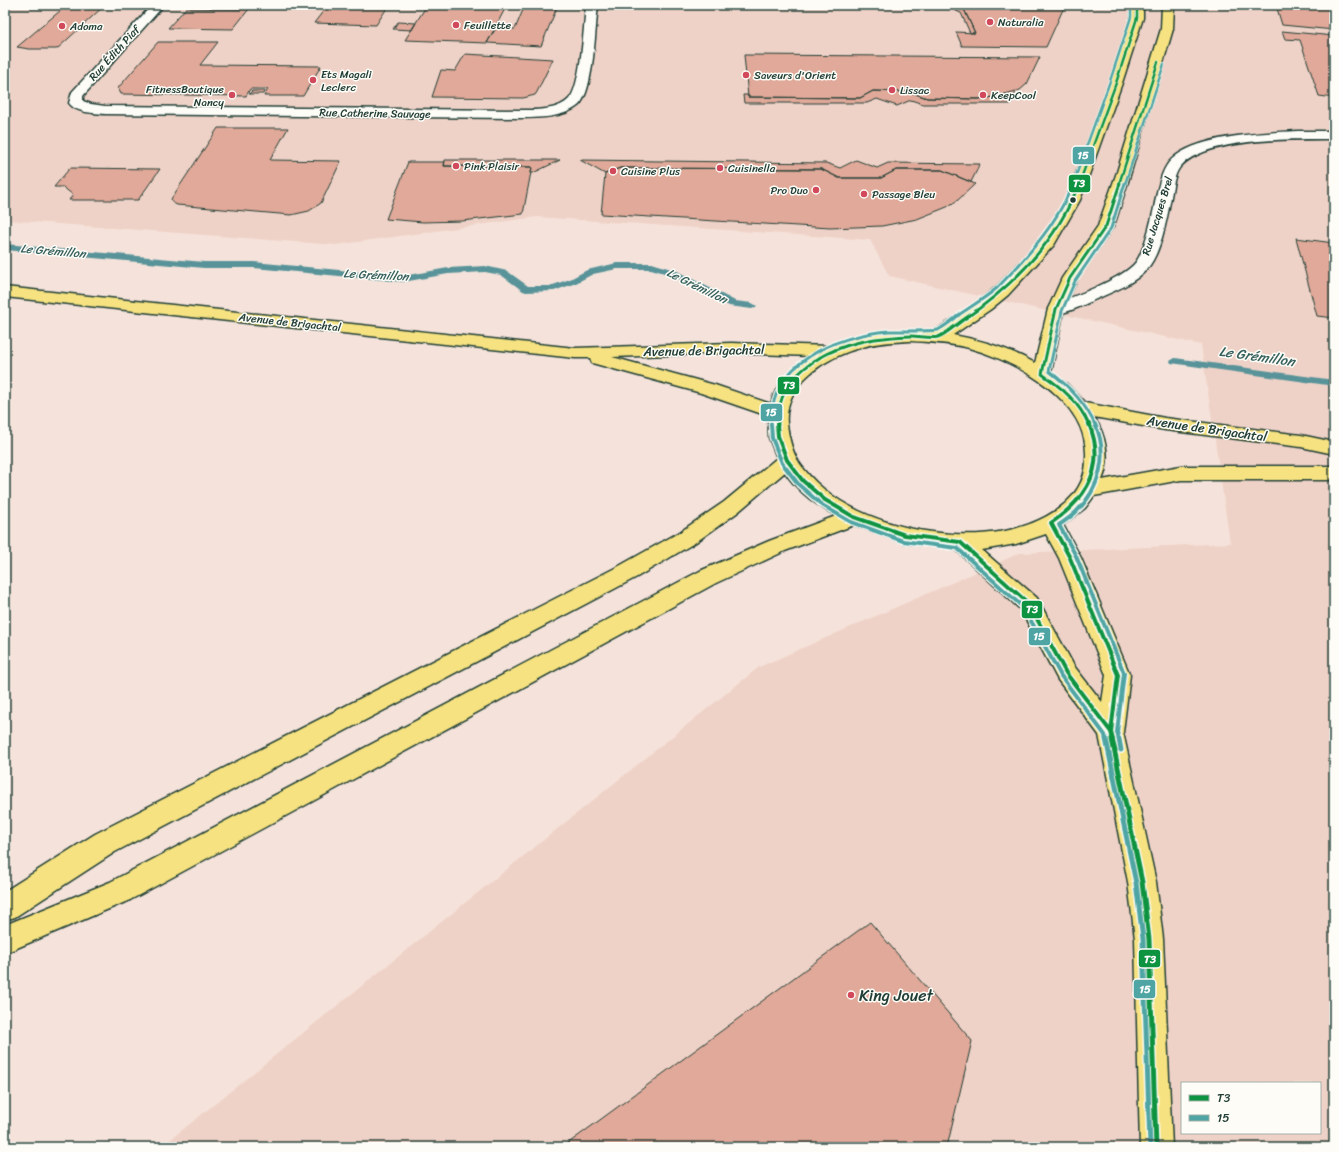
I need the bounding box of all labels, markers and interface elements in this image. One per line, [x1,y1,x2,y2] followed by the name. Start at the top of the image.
[998,13,1044,32] place label: Naturalia
[464,16,512,35] place label: Feuillette
[69,17,103,36] place label: Adoma
[985,17,995,27] marker: Naturalia
[84,20,146,86] street label: Rue Édith Piaf
[451,20,461,30] marker: Feuillette
[57,21,67,31] marker: Adoma
[321,65,373,97] place label: Ets Magali Leclerc
[754,66,836,85] place label: Saveurs d'Orient
[741,70,751,80] marker: Saveurs d'Orient
[308,75,318,85] marker: Ets Magali Leclerc
[146,80,224,112] place label: FitnessBoutique Nancy
[900,81,930,100] place label: Lissac
[887,85,897,95] marker: Lissac
[991,86,1037,105] place label: KeepCool
[227,90,237,100] marker: FitnessBoutique Nancy
[978,90,988,100] marker: KeepCool
[319,103,431,124] street label: Rue Catherine Sauvage
[1072,146,1095,165] line badge: 15
[1077,146,1089,165] text: 15
[464,157,521,176] place label: Pink Plaisir
[728,159,776,178] place label: Cuisinella
[451,161,461,171] marker: Pink Plaisir
[621,162,681,181] place label: Cuisine Plus
[715,163,725,173] marker: Cuisinella
[608,166,618,176] marker: Cuisine Plus
[1068,174,1091,193] line badge: T3
[1073,174,1086,193] text: T3
[1136,174,1179,258] street label: Rue Jacques Brel
[770,181,809,200] place label: Pro Duo
[811,185,821,195] marker: Pro Duo
[872,185,935,204] place label: Passage Bleu
[859,189,869,199] marker: Passage Bleu
[1068,195,1078,205] unlabelled marker
[20,237,88,265] water label: Le Grémillon
[343,262,411,288] water label: Le Grémillon
[663,262,732,311] water label: Le Grémillon
[237,308,343,337] street label: Avenue de Brigachtal
[642,338,765,363] street label: Avenue de Brigachtal
[1218,339,1298,374] water label: Le Grémillon
[777,376,800,395] line badge: T3
[783,376,796,395] text: T3
[760,403,783,422] line badge: 15
[765,403,777,422] text: 15
[1144,409,1269,448] street label: Avenue de Brigachtal
[1021,600,1043,619] line badge: T3
[1026,600,1039,619] text: T3
[1028,627,1051,646] line badge: 15
[1033,627,1045,646] text: 15
[1138,949,1161,968] line badge: T3
[1144,950,1157,969] text: T3
[1133,979,1156,999] line badge: 15
[1139,980,1151,999] text: 15
[859,981,933,1010] place label: King Jouet
[846,990,856,1000] marker: King Jouet
[1181,1082,1321,1134] legend
[1217,1087,1231,1109] text: T3
[1217,1107,1229,1129] text: 15

